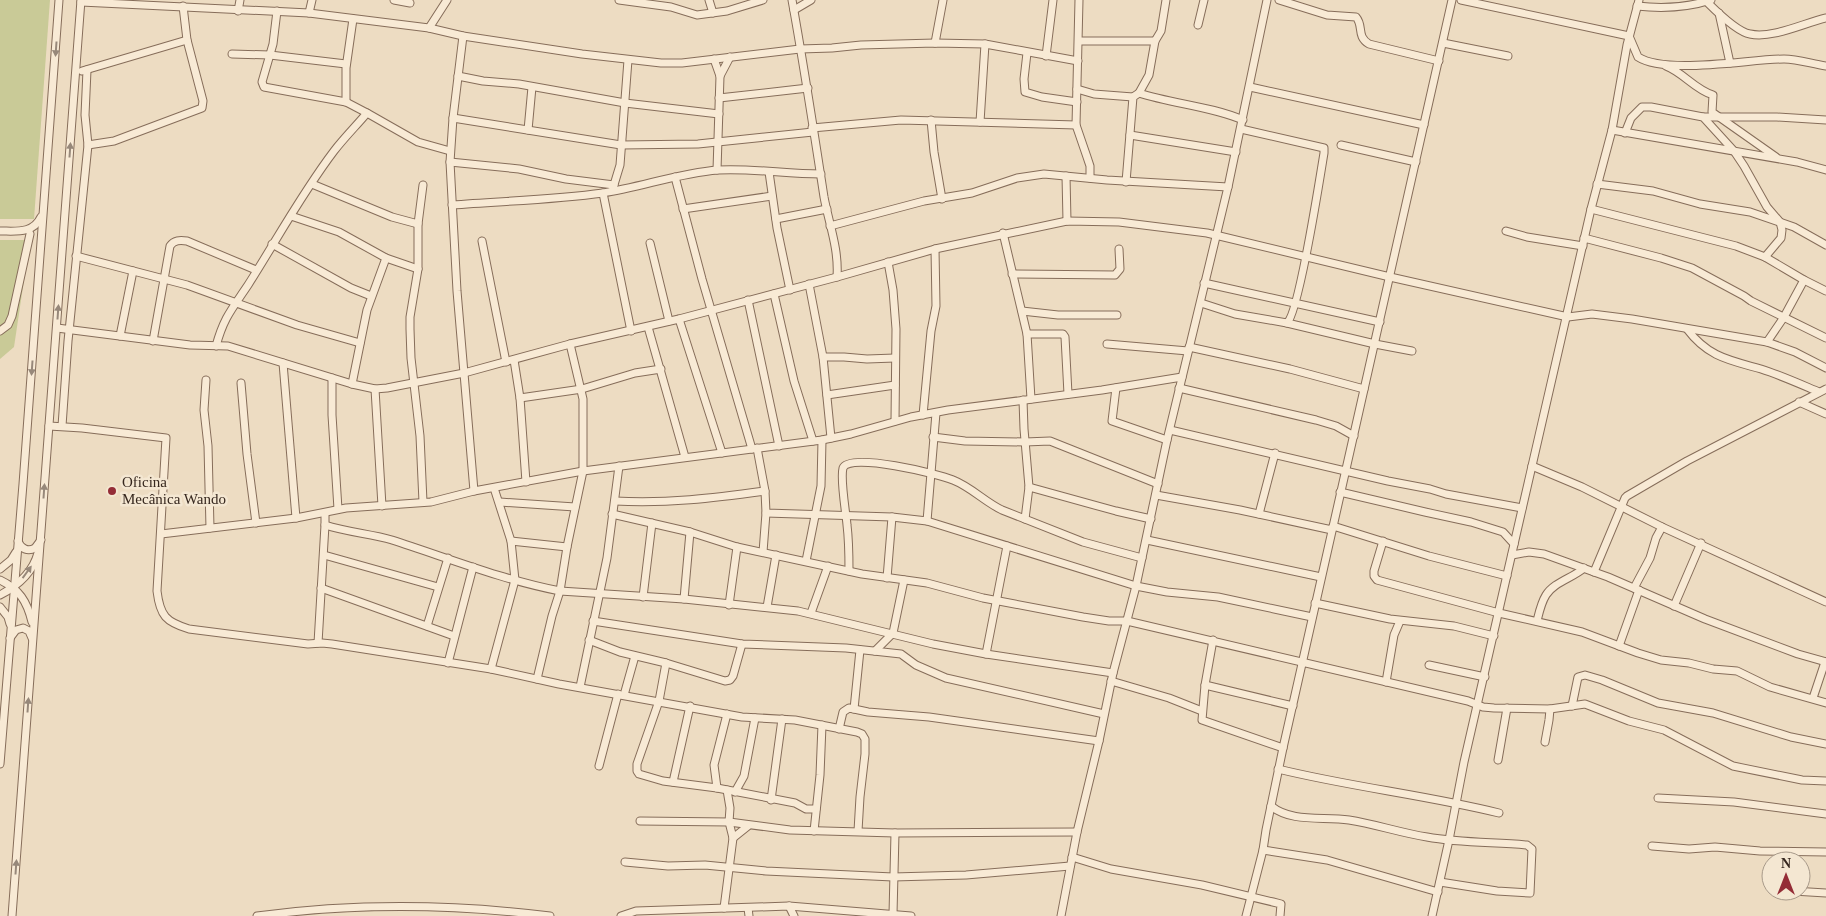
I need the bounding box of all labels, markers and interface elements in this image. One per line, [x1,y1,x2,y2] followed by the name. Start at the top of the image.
[52,41,60,57] one-way arrow
[66,142,74,158] one-way arrow
[55,304,63,320] one-way arrow
[28,360,36,376] one-way arrow
[122,474,226,507] place label: Oficina Mecânica Wando
[41,483,49,499] one-way arrow
[106,485,118,497] marker: Oficina Mecânica Wando
[22,565,32,579] one-way arrow
[24,697,32,713] one-way arrow
[1761,851,1811,901] north arrow
[1781,856,1791,871] text: N
[12,859,20,875] one-way arrow

